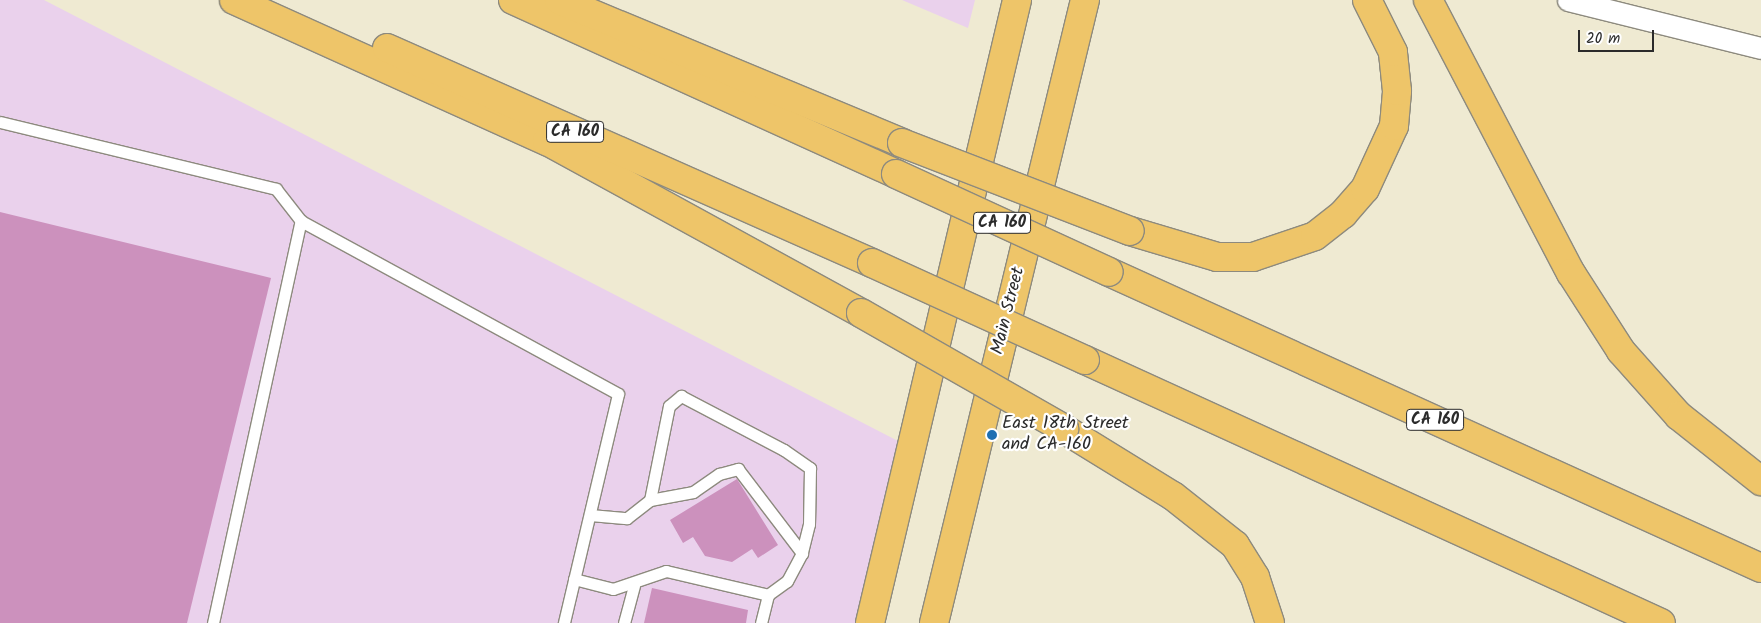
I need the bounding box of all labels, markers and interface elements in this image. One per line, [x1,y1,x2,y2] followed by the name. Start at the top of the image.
[1581,20,1657,52] scale bar
[1586,27,1620,51] text: 20 m
[545,118,605,146] road number: CA 160
[972,210,1032,237] road number: CA 160
[988,265,1030,357] street label: Main Street
[1405,406,1465,434] road number: CA 160
[1002,414,1129,456] place label: East 18th Street and CA-160
[986,429,998,441] marker: East 18th Street and CA-160

